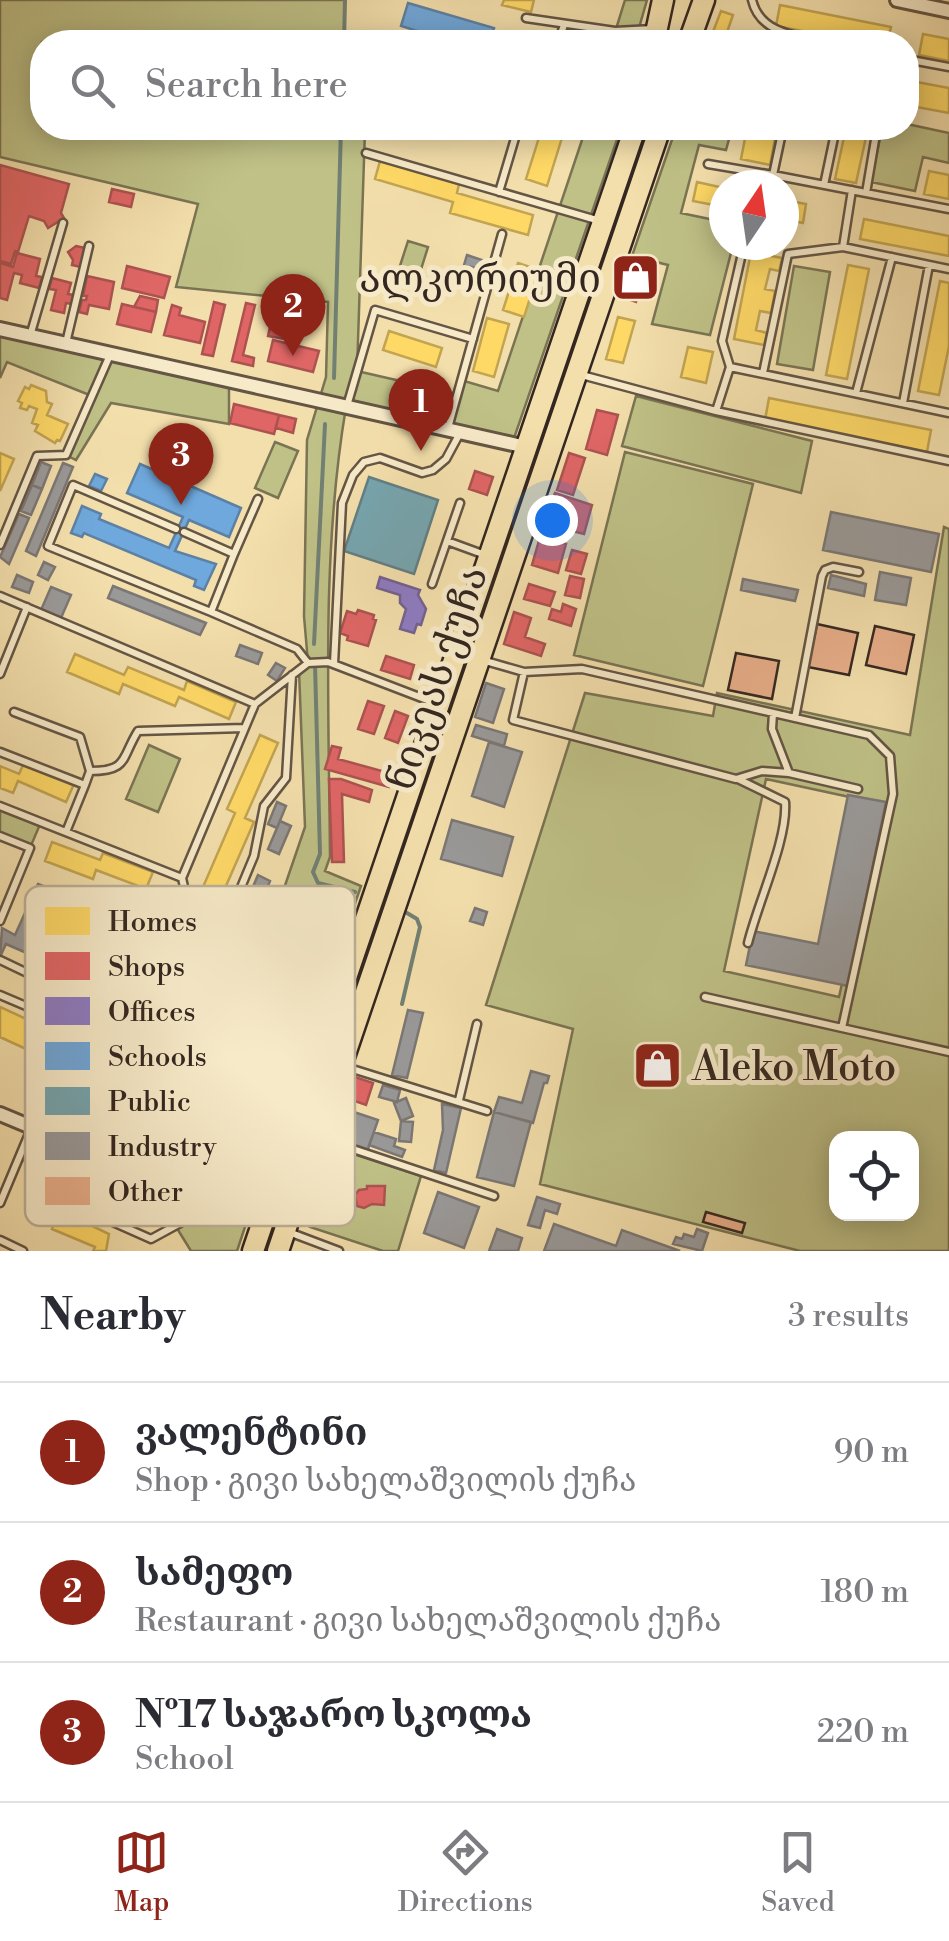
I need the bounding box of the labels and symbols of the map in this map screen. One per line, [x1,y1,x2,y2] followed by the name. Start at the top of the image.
[709,170,799,260] north arrow
[610,252,662,304] shop icon: ალკორიუმი
[359,255,601,305] place label: ალკორიუმი
[260,274,326,356] pin: 2
[388,368,454,451] pin: 1
[148,422,214,505] pin: 3
[527,495,578,546] your location
[376,560,500,798] street label: ნიკეას ქუჩა
[25,886,355,1226] legend
[108,905,197,940] text: Homes
[108,950,185,985] text: Shops
[108,995,196,1030] text: Offices
[108,1040,207,1075] text: Schools
[631,1040,683,1092] shop icon: Aleko Moto
[691,1043,896,1093] place label: Aleko Moto
[108,1085,191,1120] text: Public
[108,1130,217,1165] text: Industry
[108,1175,183,1210] text: Other

